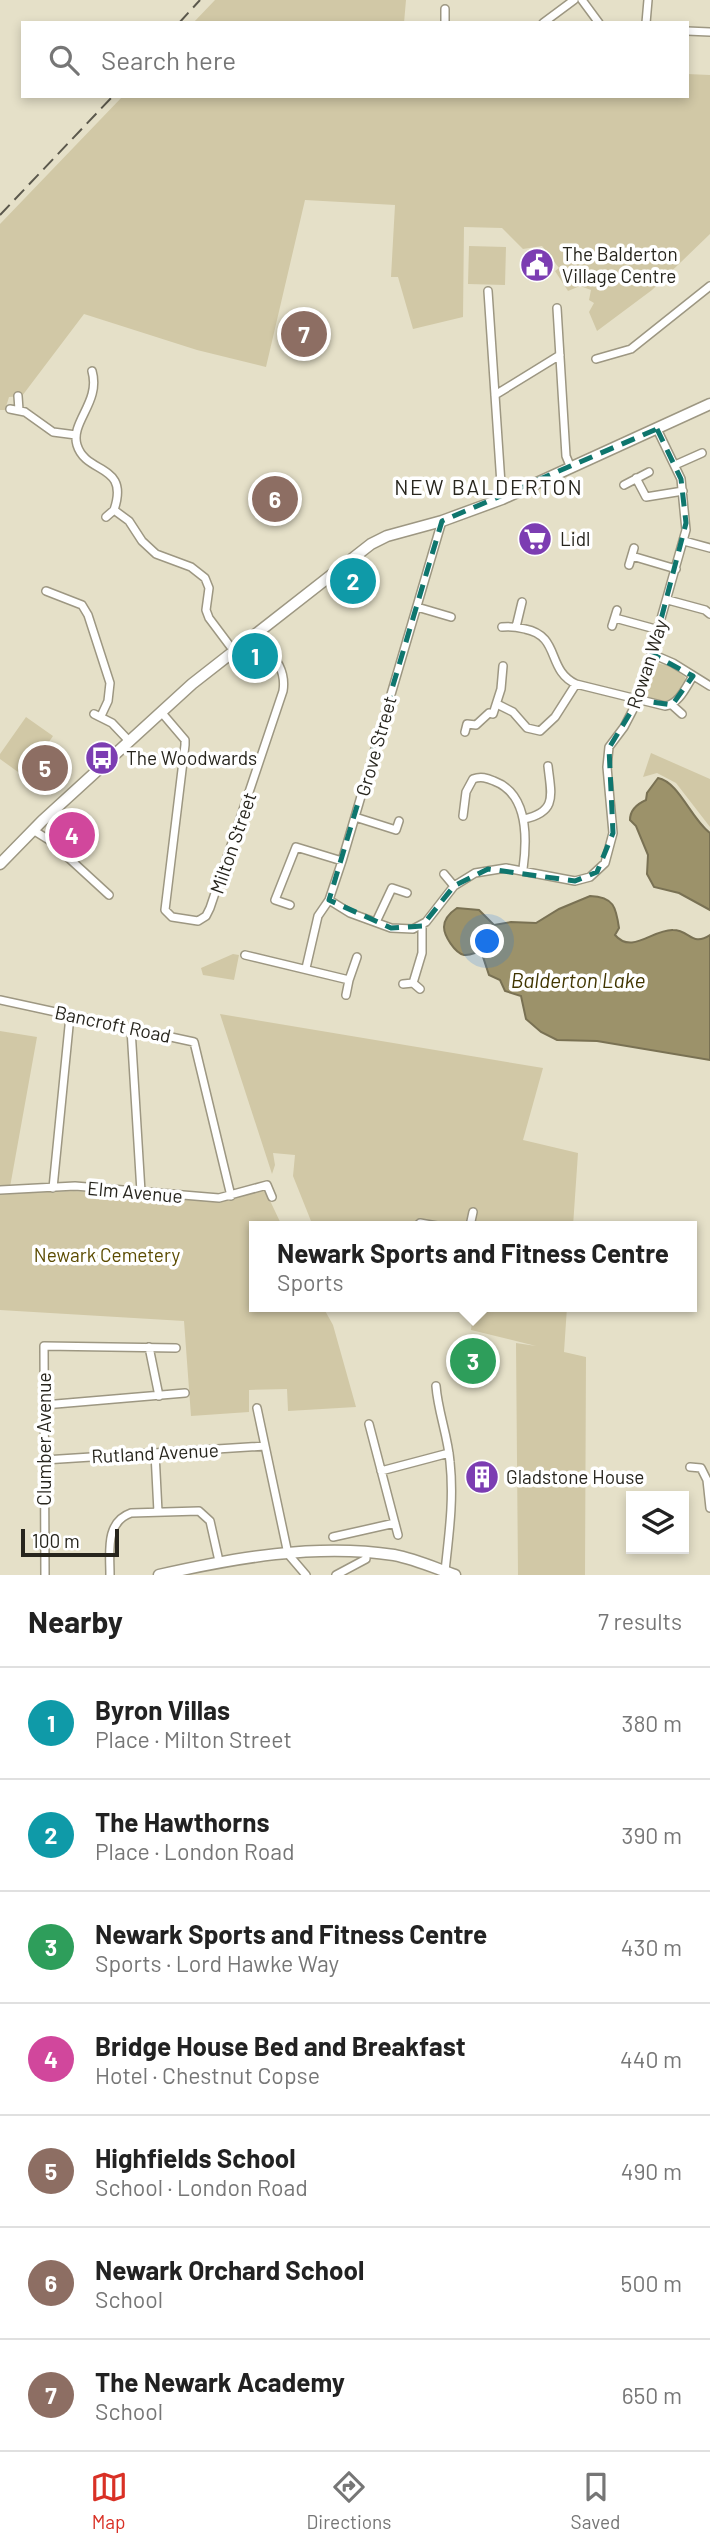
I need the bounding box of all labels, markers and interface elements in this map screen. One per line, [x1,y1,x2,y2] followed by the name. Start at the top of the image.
[21,21,689,98] search box
[45,41,83,79] icon: search
[101,44,236,75] text: Search here
[562,242,678,287] place label: The Balderton Village Centre
[518,246,556,284] public building icon: The Balderton Village Centre
[281,308,327,360] pin: 7
[252,473,298,525] pin: 6
[394,474,584,499] district label: NEW BALDERTON
[516,520,554,558] supermarket icon: Lidl
[560,527,590,550] place label: Lidl
[330,555,376,607] pin: 2
[621,616,672,712] street label: Rowan Way
[232,630,278,682] pin: 1
[350,693,401,799] street label: Grove Street
[83,739,121,777] bus stop icon: The Woodwards
[22,742,68,794] pin: 5
[126,746,257,769] place label: The Woodwards
[204,789,261,897] street label: Milton Street
[49,809,95,861] pin: 4
[470,924,504,958] your location
[511,967,645,992] water label: Balderton Lake
[53,1000,173,1047] street label: Bancroft Road
[86,1176,184,1207] street label: Elm Avenue
[249,1221,697,1312] popup
[277,1237,669,1268] text: Newark Sports and Fitness Centre
[34,1243,180,1266] park label: Newark Cemetery
[277,1268,344,1296] text: Sports
[450,1335,496,1387] pin: 3
[32,1372,55,1506] street label: Clumber Avenue
[91,1438,219,1467] street label: Rutland Avenue
[463,1458,501,1496] building icon: Gladstone House
[506,1465,644,1488] place label: Gladstone House
[626,1491,689,1554] map controls
[626,1491,689,1554] button: layers
[21,1526,119,1558] scale bar
[32,1529,80,1552] text: 100 m
[28,1603,123,1639] text: Nearby
[598,1607,682,1635] text: 7 results
[95,1694,230,1725] text: Byron Villas
[47,1709,55,1737] text: 1
[622,1709,682,1737] text: 380 m
[95,1725,292,1753] text: Place · Milton Street
[95,1806,270,1837] text: The Hawthorns
[45,1821,57,1849] text: 2
[622,1821,682,1849] text: 390 m
[95,1837,295,1865] text: Place · London Road
[95,1918,487,1949] text: Newark Sports and Fitness Centre
[45,1933,57,1961] text: 3
[621,1933,682,1961] text: 430 m
[95,1949,339,1977] text: Sports · Lord Hawke Way
[95,2030,466,2061] text: Bridge House Bed and Breakfast
[44,2045,58,2073] text: 4
[620,2045,682,2073] text: 440 m
[95,2061,320,2089] text: Hotel · Chestnut Copse
[95,2142,296,2173] text: Highfields School
[45,2157,57,2185] text: 5
[621,2157,682,2185] text: 490 m
[95,2173,308,2201] text: School · London Road
[95,2254,364,2285] text: Newark Orchard School
[45,2269,57,2297] text: 6
[621,2269,682,2297] text: 500 m
[95,2285,163,2313] text: School
[95,2366,345,2397] text: The Newark Academy
[45,2381,57,2409] text: 7
[622,2381,682,2409] text: 650 m
[95,2397,163,2425] text: School
[90,2468,128,2533] tab: Map
[307,2468,392,2533] tab: Directions
[571,2468,620,2533] tab: Saved

